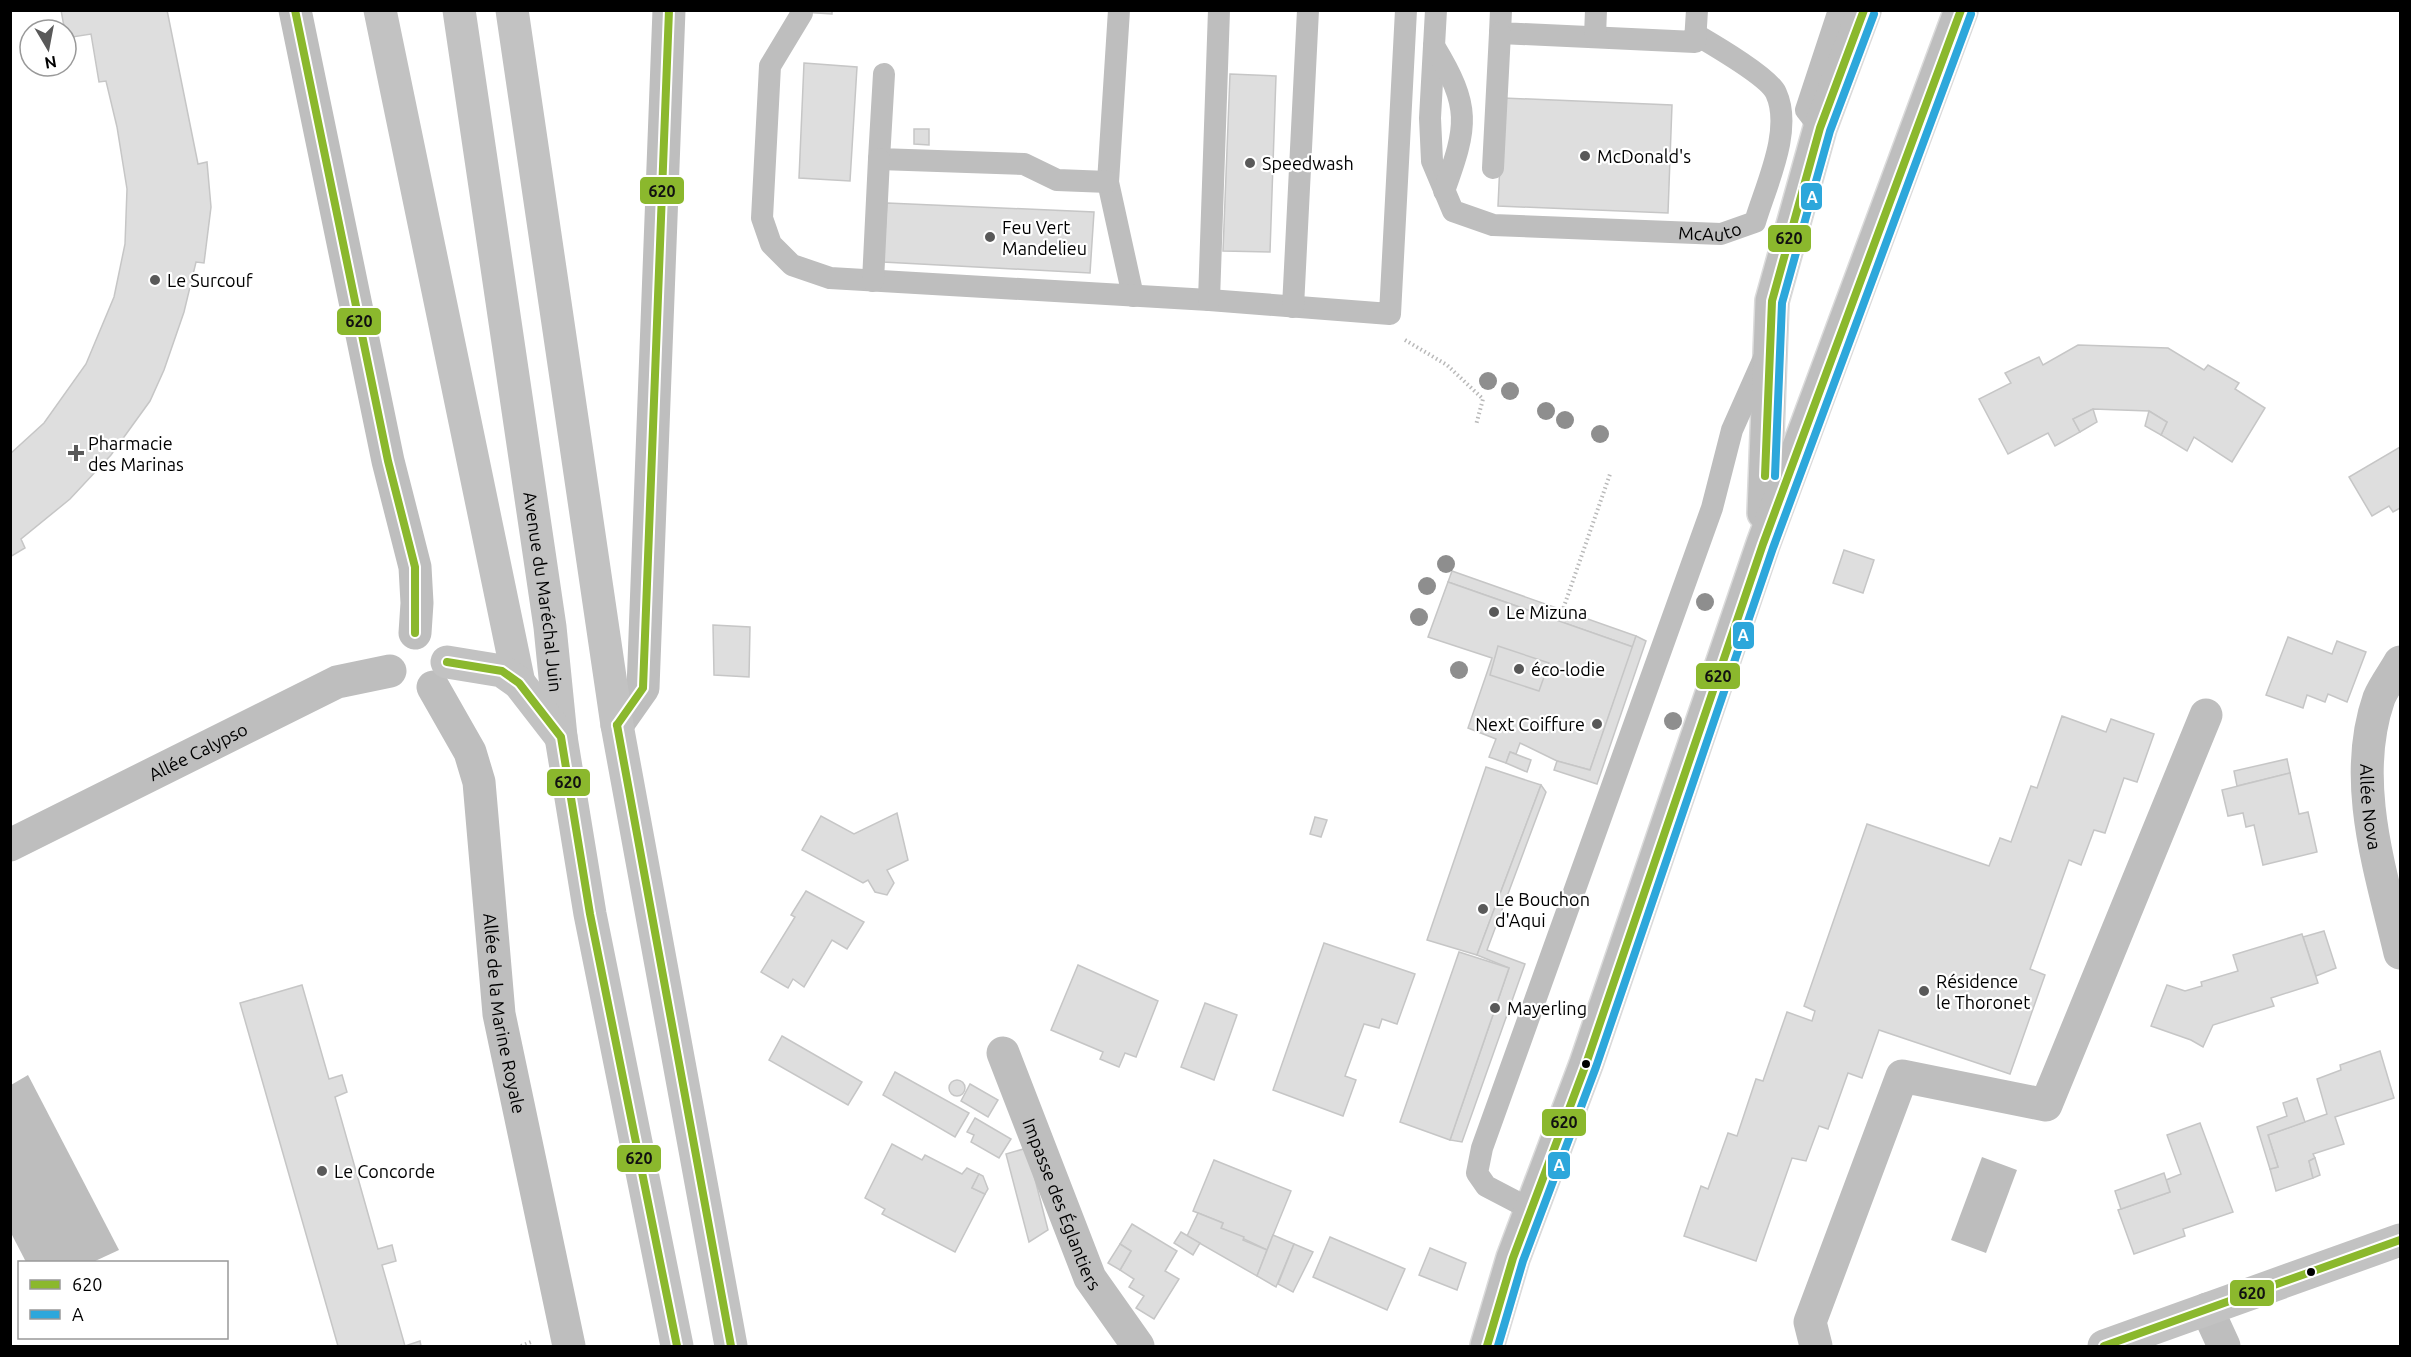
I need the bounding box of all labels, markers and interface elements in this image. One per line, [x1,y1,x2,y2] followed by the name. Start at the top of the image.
[18,18,78,78] north arrow
[43,53,58,73] text: N
[1597,146,1691,166] place label: McDonald's
[1578,149,1592,163] marker: McDonald's
[1262,153,1354,173] place label: Speedwash
[1243,156,1257,170] marker: Speedwash
[639,176,685,205] line badge: 620
[648,182,676,200] text: 620
[1800,182,1823,211] line badge: A
[1806,188,1818,206] text: A
[1002,217,1087,258] place label: Feu Vert Mandelieu
[1678,218,1744,244] street label: McAuto
[1767,224,1812,253] line badge: 620
[1775,229,1803,247] text: 620
[983,230,997,244] marker: Feu Vert Mandelieu
[167,270,253,290] place label: Le Surcouf
[148,273,162,287] marker: Le Surcouf
[336,307,382,336] line badge: 620
[345,312,373,330] text: 620
[88,433,184,474] place label: Pharmacie des Marinas
[69,446,83,460] marker: Pharmacie des Marinas
[520,490,566,693] street label: Avenue du Maréchal Juin
[1506,602,1587,622] place label: Le Mizuna
[1487,605,1501,619] marker: Le Mizuna
[1732,621,1755,650] line badge: A
[1737,626,1749,644] text: A
[1531,659,1605,679] place label: éco-lodie
[1512,662,1526,676] marker: éco-lodie
[1695,662,1741,690] line badge: 620
[1704,667,1732,685] text: 620
[1475,714,1585,734] place label: Next Coiffure
[1590,717,1604,731] marker: Next Coiffure
[145,718,251,784] street label: Allée Calypso
[2357,764,2385,852] street label: Allée Nova
[546,768,591,797] line badge: 620
[554,773,582,791] text: 620
[1495,889,1590,930] place label: Le Bouchon d'Aqui
[1476,902,1490,916] marker: Le Bouchon d'Aqui
[480,912,530,1115] street label: Allée de la Marine Royale
[1936,971,2030,1012] place label: Résidence le Thoronet
[1917,984,1931,998] marker: Résidence le Thoronet
[1507,998,1587,1018] place label: Mayerling
[1488,1001,1502,1015] marker: Mayerling
[1580,1058,1592,1070] unlabelled marker
[1541,1108,1587,1137] line badge: 620
[1550,1113,1578,1131] text: 620
[1019,1115,1105,1294] street label: Impasse des Églantiers
[616,1144,662,1173] line badge: 620
[625,1149,653,1167] text: 620
[1547,1151,1571,1180] line badge: A
[1553,1156,1565,1174] text: A
[334,1161,435,1181] place label: Le Concorde
[315,1164,329,1178] marker: Le Concorde
[18,1261,228,1339] legend
[2305,1266,2317,1278] unlabelled marker
[72,1274,102,1294] text: 620
[2229,1279,2275,1307] line badge: 620
[2238,1284,2266,1302] text: 620
[72,1304,84,1324] text: A

